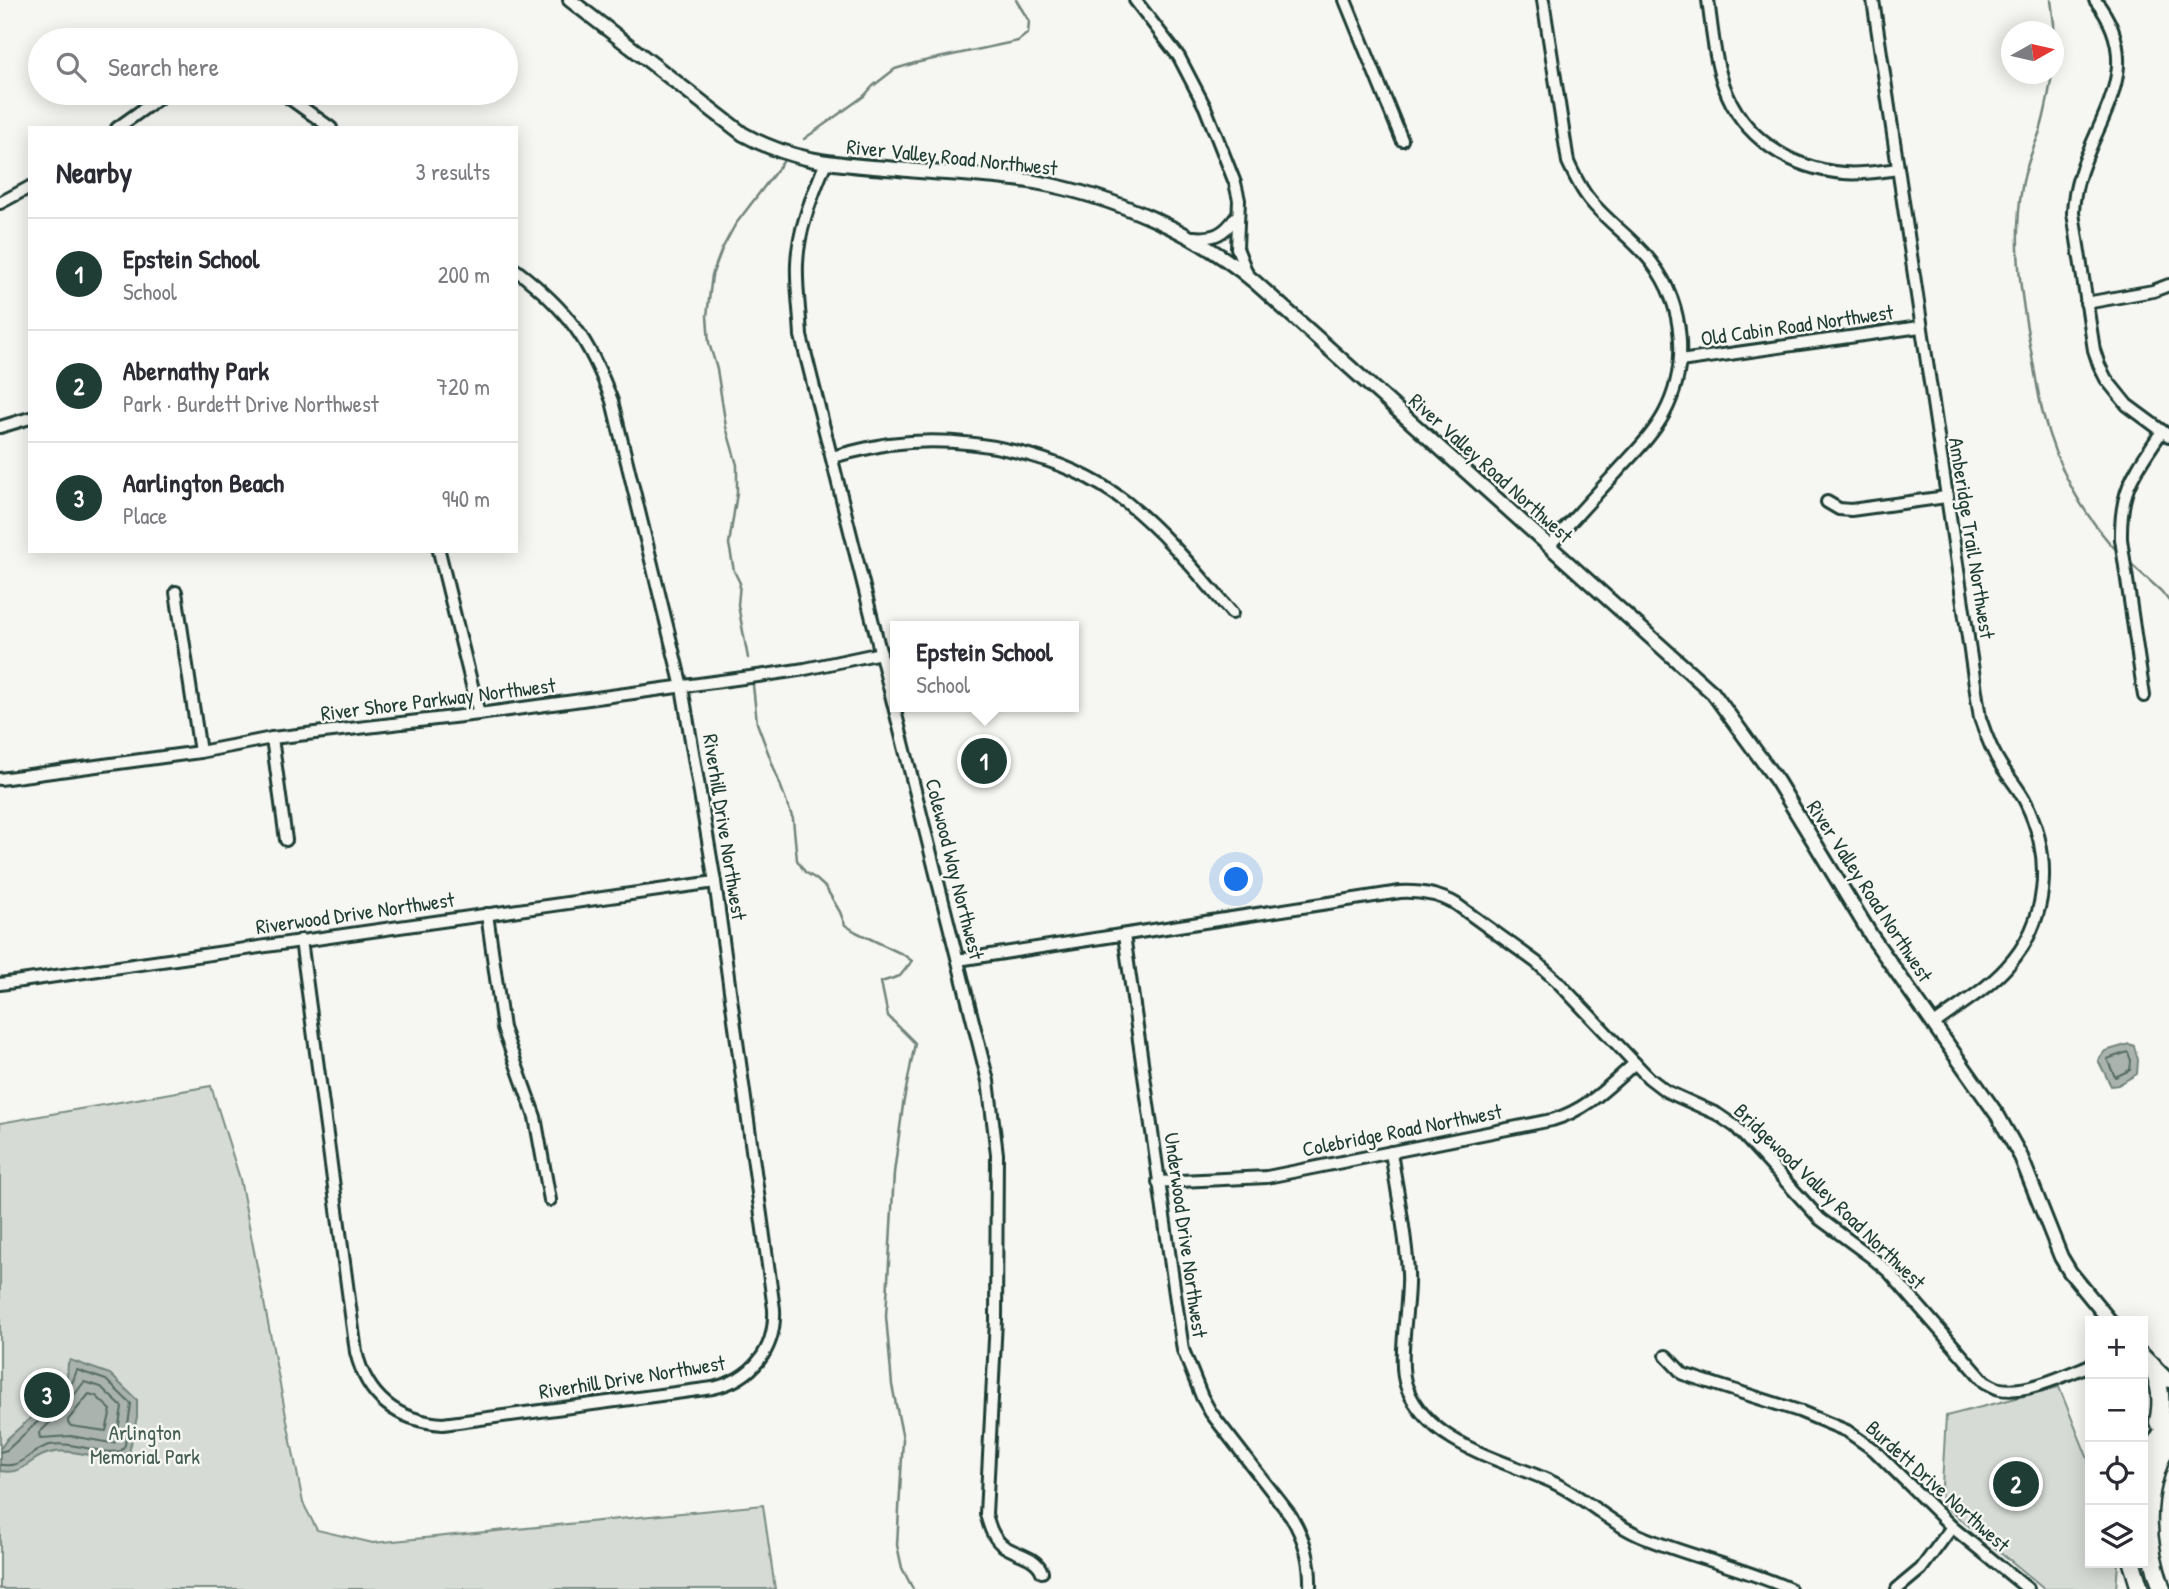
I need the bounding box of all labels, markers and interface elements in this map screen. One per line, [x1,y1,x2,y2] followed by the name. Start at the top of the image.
[2001,21,2064,84] north arrow
[28,28,518,105] search box
[52,48,90,86] icon: search
[108,49,219,84] text: Search here
[845,132,1059,183] street label: River Valley Road Northwest
[56,152,132,192] text: Nearby
[415,156,490,187] text: 3 results
[123,241,259,276] text: Epstein School
[75,259,83,290] text: 1
[438,259,490,290] text: 200 m
[123,276,177,307] text: School
[1699,297,1896,353] street label: Old Cabin Road Northwest
[123,353,269,388] text: Abernathy Park
[74,371,84,402] text: 2
[437,371,490,402] text: 720 m
[1403,386,1580,550] street label: River Valley Road Northwest
[123,388,379,419] text: Park · Burdett Drive Northwest
[1942,435,2002,642] street label: Amberidge Trail Northwest
[123,465,284,500] text: Aarlington Beach
[74,483,84,514] text: 3
[442,483,490,514] text: 940 m
[123,500,167,531] text: Place
[890,621,1079,712] popup
[916,634,1053,669] text: Epstein School
[916,669,970,700] text: School
[319,670,558,728] street label: River Shore Parkway Northwest
[696,732,754,923] street label: Riverhill Drive Northwest
[961,735,1007,787] pin: 1
[918,775,992,963] street label: Colewood Way Northwest
[1800,794,1940,988] street label: River Valley Road Northwest
[1219,862,1253,896] your location
[254,885,457,941] street label: Riverwood Drive Northwest
[1300,1096,1505,1164] street label: Colebridge Road Northwest
[1728,1096,1933,1296] street label: Bridgewood Valley Road Northwest
[1157,1131,1215,1340] street label: Underwood Drive Northwest
[2085,1316,2148,1568] map controls
[2085,1316,2148,1379] button: +
[537,1348,728,1406] street label: Riverhill Drive Northwest
[24,1369,70,1421] pin: 3
[2085,1379,2148,1442] button: −
[1860,1414,2017,1559] street label: Burdett Drive Northwest
[90,1418,200,1471] park label: Arlington Memorial Park
[2085,1442,2148,1505] button: locate
[1993,1458,2039,1510] pin: 2
[2085,1505,2148,1568] button: layers

